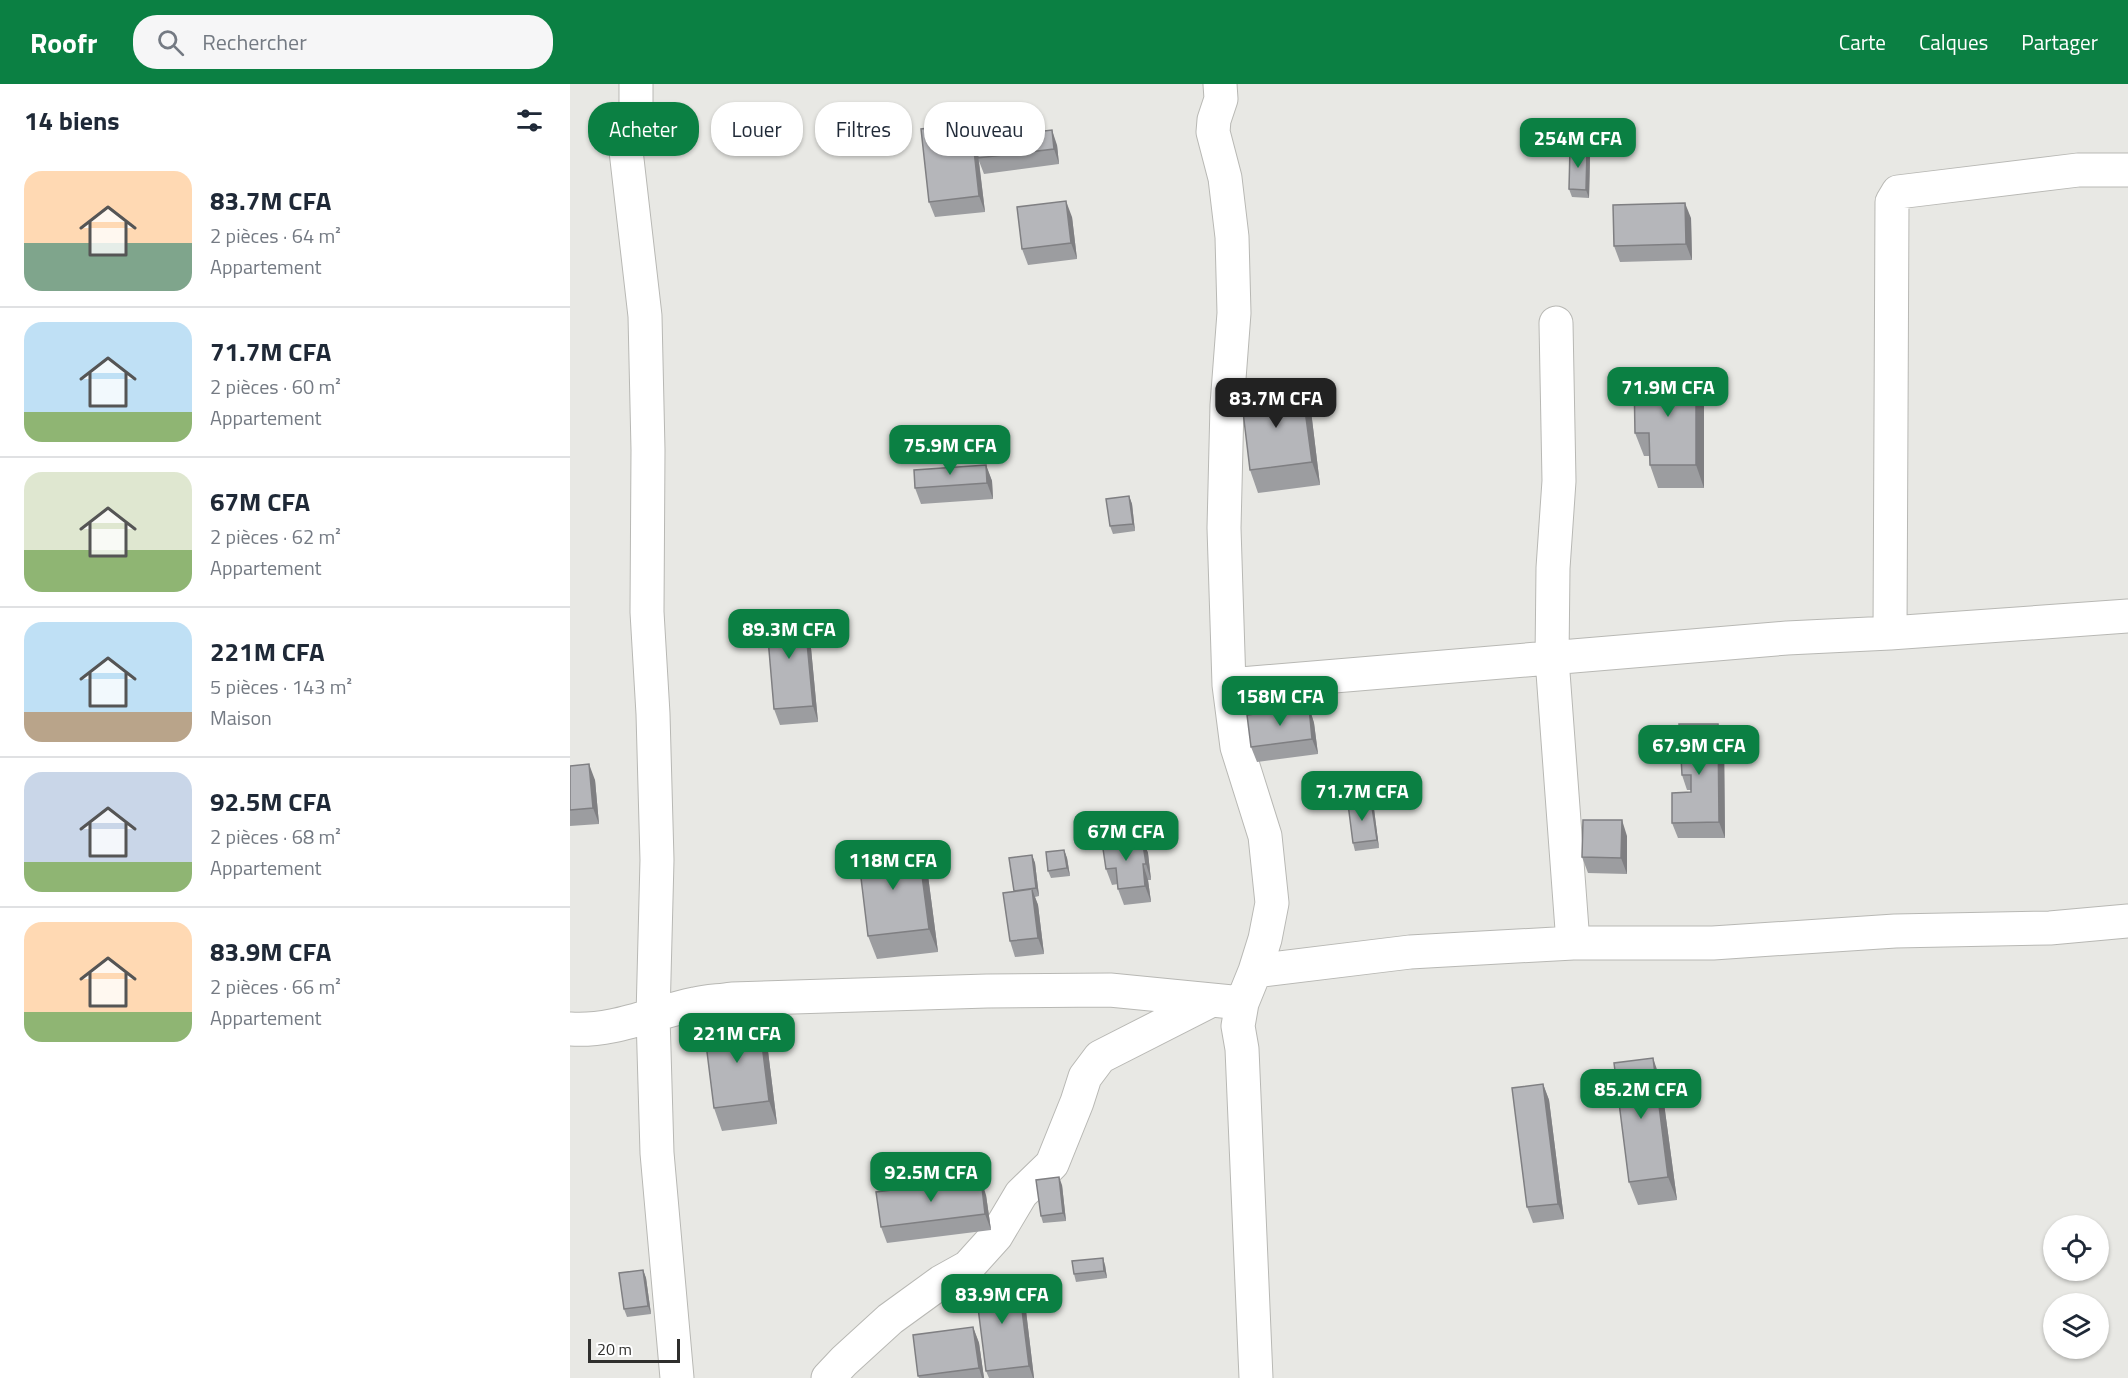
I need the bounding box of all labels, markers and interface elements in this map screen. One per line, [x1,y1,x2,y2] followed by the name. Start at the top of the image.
[133,15,553,69] search box
[30,21,97,64] text: Roofr
[202,25,307,59] text: Rechercher
[154,26,187,59] icon: search
[1839,26,1886,58] text: Carte
[1919,26,1988,58] text: Calques
[2021,26,2098,58] text: Partager
[24,101,120,140] text: 14 biens
[588,102,699,156] chip: Acheter
[711,102,803,156] chip: Louer
[815,102,912,156] chip: Filtres
[924,102,1045,156] chip: Nouveau
[513,104,546,137] icon: filters
[1516,118,1640,169] pin: 254M CFA
[1534,122,1622,153] text: 254M CFA
[210,181,331,220] text: 83.7M CFA
[72,195,144,267] icon: home
[210,220,341,251] text: 2 pièces · 64 m²
[210,251,322,282] text: Appartement
[210,332,331,371] text: 71.7M CFA
[72,346,144,418] icon: home
[1599,367,1737,418] pin: 71.9M CFA
[210,371,341,402] text: 2 pièces · 60 m²
[1621,371,1715,402] text: 71.9M CFA
[1207,378,1345,429] pin: 83.7M CFA
[1229,382,1323,413] text: 83.7M CFA
[210,402,322,433] text: Appartement
[881,425,1019,476] pin: 75.9M CFA
[903,429,997,460] text: 75.9M CFA
[210,482,310,521] text: 67M CFA
[72,496,144,568] icon: home
[210,521,341,552] text: 2 pièces · 62 m²
[210,552,322,583] text: Appartement
[720,609,858,660] pin: 89.3M CFA
[742,613,836,644] text: 89.3M CFA
[210,632,325,671] text: 221M CFA
[72,646,144,718] icon: home
[210,671,352,702] text: 5 pièces · 143 m²
[1218,676,1342,727] pin: 158M CFA
[1236,680,1324,711] text: 158M CFA
[210,702,272,733] text: Maison
[1630,725,1768,776] pin: 67.9M CFA
[1652,729,1746,760] text: 67.9M CFA
[1293,771,1431,822] pin: 71.7M CFA
[1315,775,1409,806] text: 71.7M CFA
[210,782,331,821] text: 92.5M CFA
[72,796,144,868] icon: home
[1071,811,1181,862] pin: 67M CFA
[1087,815,1165,846] text: 67M CFA
[210,821,341,852] text: 2 pièces · 68 m²
[831,840,955,891] pin: 118M CFA
[849,844,937,875] text: 118M CFA
[210,852,322,883] text: Appartement
[210,932,331,971] text: 83.9M CFA
[72,946,144,1018] icon: home
[210,971,341,1002] text: 2 pièces · 66 m²
[210,1002,322,1033] text: Appartement
[675,1013,799,1064] pin: 221M CFA
[693,1017,781,1048] text: 221M CFA
[1572,1069,1710,1120] pin: 85.2M CFA
[1594,1073,1688,1104] text: 85.2M CFA
[862,1152,1000,1203] pin: 92.5M CFA
[884,1156,978,1187] text: 92.5M CFA
[2043,1215,2109,1359] map controls
[2043,1215,2109,1281] button: locate
[933,1274,1071,1325] pin: 83.9M CFA
[955,1278,1049,1309] text: 83.9M CFA
[2043,1293,2109,1359] button: layers
[588,1336,680,1364] scale bar
[597,1337,632,1361] text: 20 m

